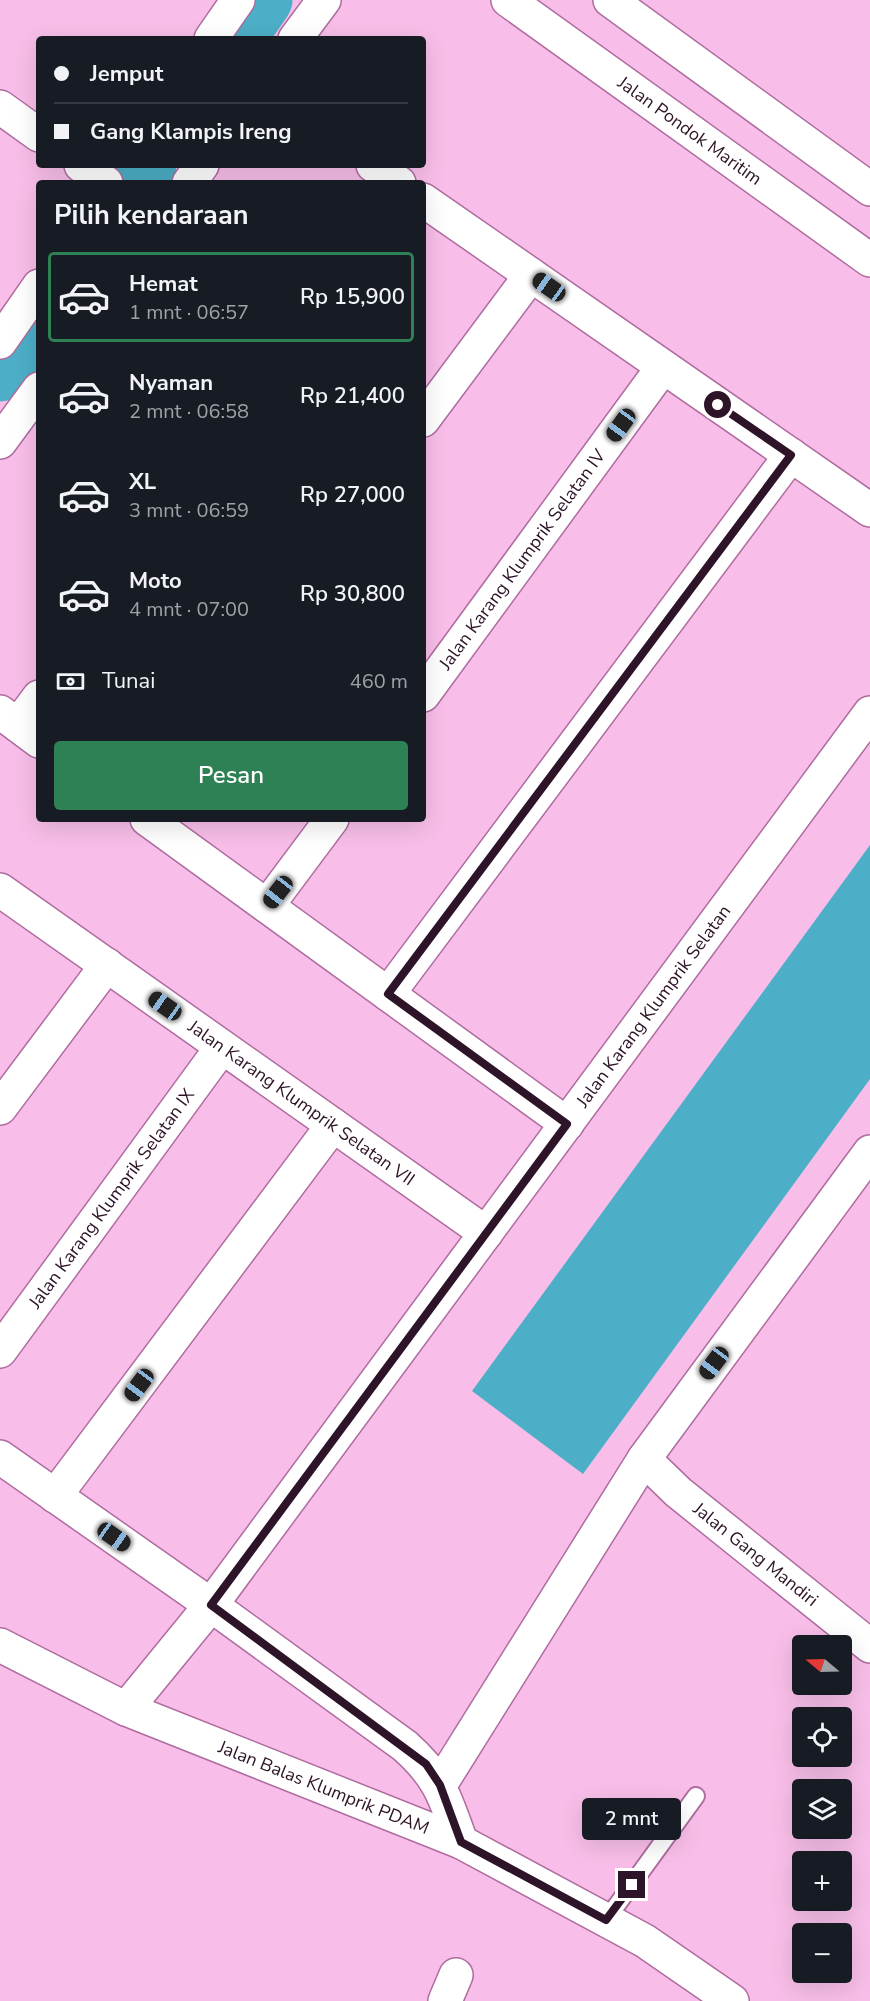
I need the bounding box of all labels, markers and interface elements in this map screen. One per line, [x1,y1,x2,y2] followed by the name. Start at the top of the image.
[90,59,163,89] text: Jemput
[612,70,767,191] street label: Jalan Pondok Maritim
[90,117,291,147] text: Gang Klampis Ireng
[54,197,248,234] text: Pilih kendaraan
[129,269,198,299] text: Hemat
[529,269,569,305] car
[57,270,111,324] icon: car
[300,282,405,312] text: Rp 15,900
[129,299,249,326] text: 1 mnt · 06:57
[129,368,213,398] text: Nyaman
[57,369,111,423] icon: car
[300,381,405,411] text: Rp 21,400
[704,391,731,418] route start
[129,398,249,425] text: 2 mnt · 06:58
[603,405,639,445] car
[433,444,611,675] street label: Jalan Karang Klumprik Selatan IV
[129,467,156,497] text: XL
[57,468,111,522] icon: car
[300,480,405,510] text: Rp 27,000
[129,497,249,524] text: 3 mnt · 06:59
[129,566,182,596] text: Moto
[57,567,111,621] icon: car
[300,579,405,609] text: Rp 30,800
[129,596,249,623] text: 4 mnt · 07:00
[54,665,87,698] icon: cash
[102,666,155,696] text: Tunai
[350,668,408,695] text: 460 m
[54,741,408,810] button: Pesan
[260,872,296,912] car
[570,900,736,1113] street label: Jalan Karang Klumprik Selatan
[145,988,185,1024] car
[183,1014,420,1191] street label: Jalan Karang Klumprik Selatan VII
[23,1083,200,1314] street label: Jalan Karang Klumprik Selatan IX
[696,1343,732,1383] car
[121,1365,157,1405] car
[687,1496,823,1612] street label: Jalan Gang Mandiri
[94,1519,134,1555] car
[792,1635,852,1695] north arrow
[792,1635,852,1983] map controls
[792,1707,852,1767] button: locate
[214,1734,433,1840] street label: Jalan Balas Klumprik PDAM
[792,1779,852,1839] button: layers
[582,1798,682,1840] callout: 2 mnt
[605,1805,658,1832] text: 2 mnt
[792,1851,852,1911] button: +
[618,1871,645,1898] route end
[792,1923,852,1983] button: −

